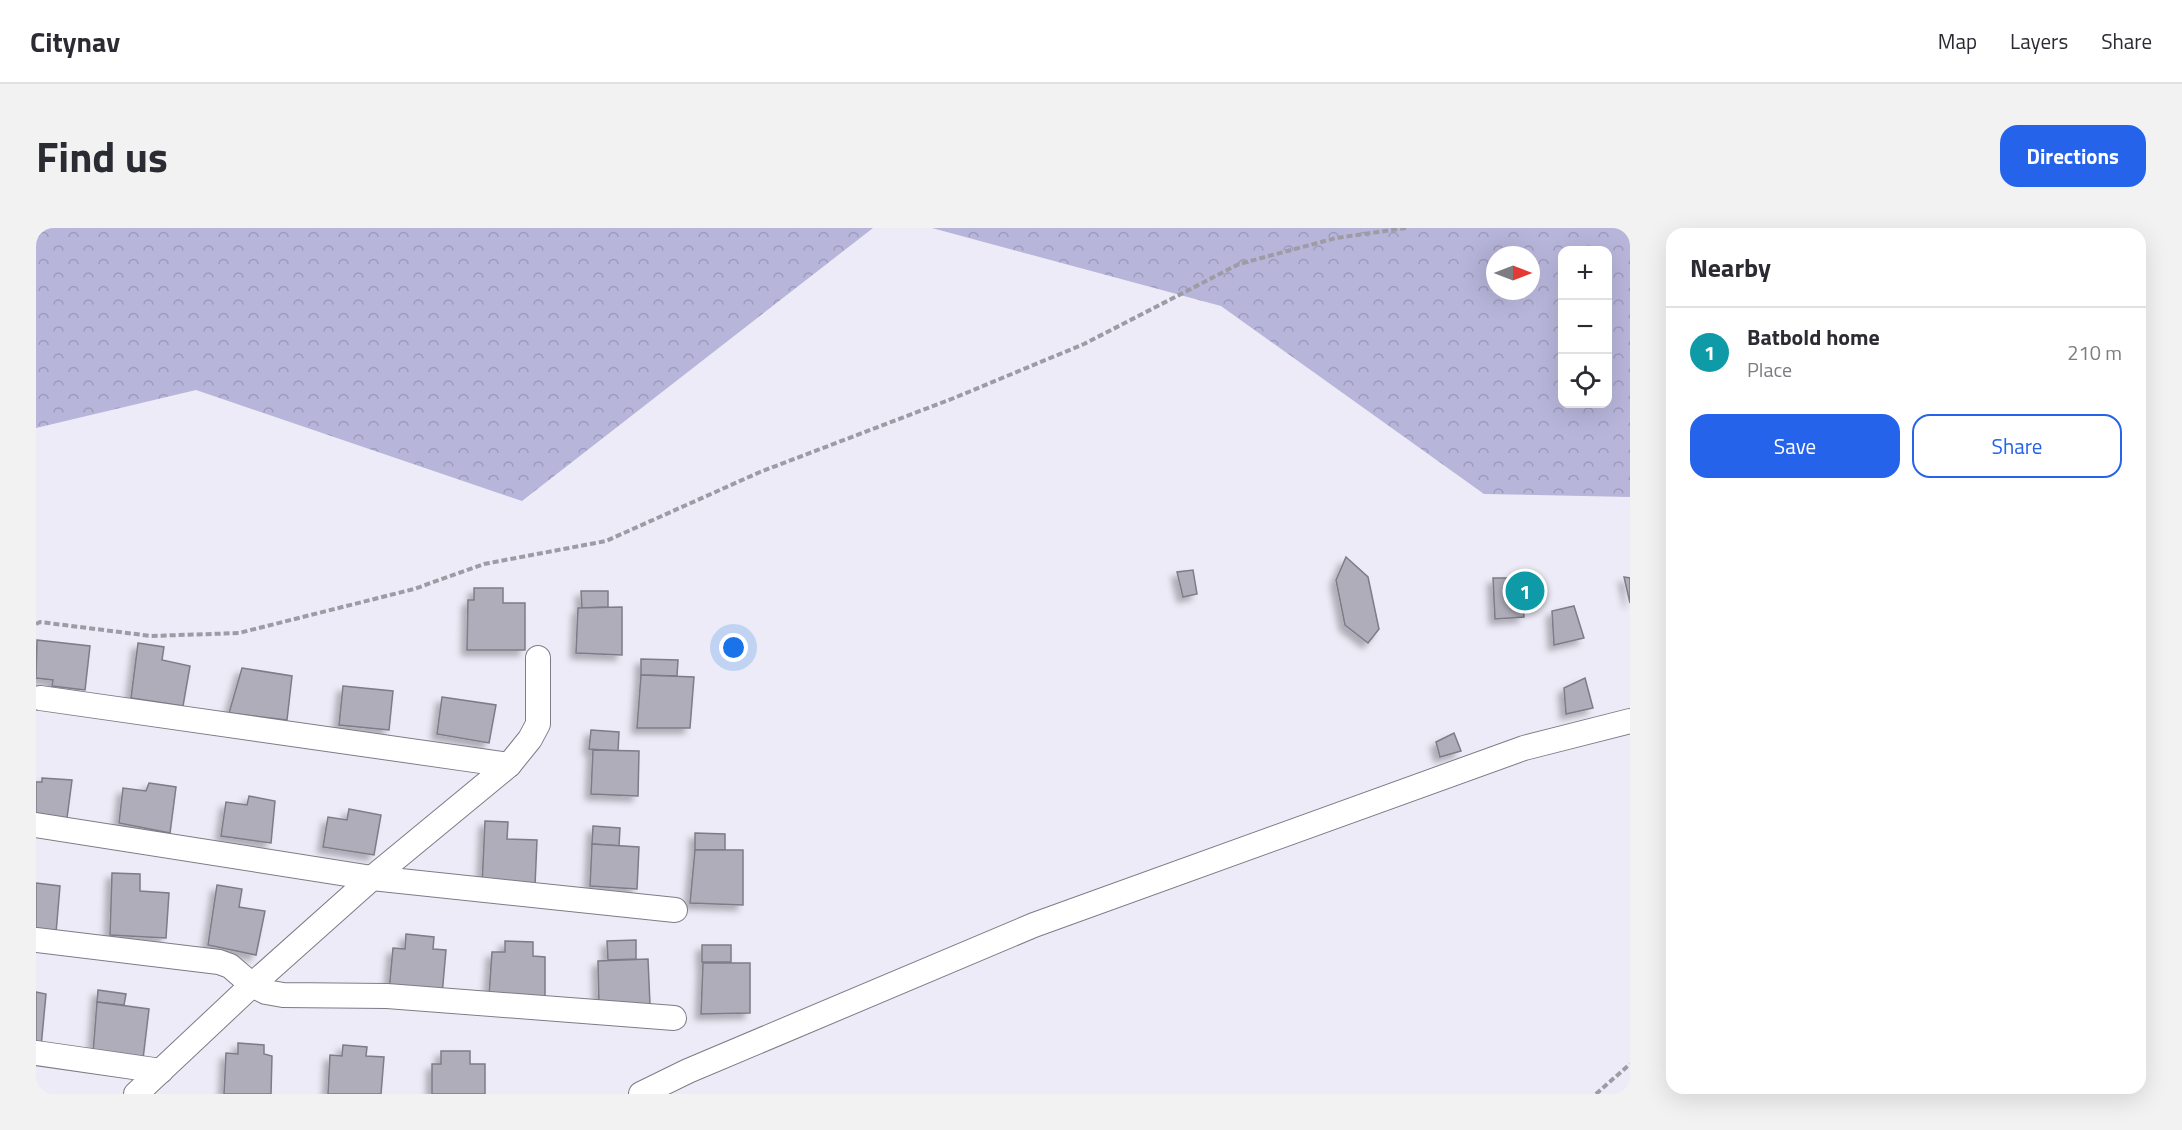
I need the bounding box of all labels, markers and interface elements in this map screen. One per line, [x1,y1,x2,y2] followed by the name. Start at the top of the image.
[30,20,120,63] text: Citynav
[1938,25,1977,57] text: Map
[2010,25,2068,57] text: Layers
[2101,25,2152,57] text: Share
[36,124,168,188] text: Find us
[2000,125,2146,187] button: Directions
[1486,246,1540,300] north arrow
[1558,246,1612,408] map controls
[1558,246,1612,300] button: +
[1690,248,1771,287] text: Nearby
[1558,300,1612,354] button: −
[1747,320,1880,354] text: Batbold home
[1704,337,1715,368] text: 1
[2067,337,2122,368] text: 210 m
[1558,354,1612,408] button: locate
[1747,354,1792,385] text: Place
[1690,414,1900,478] button: Save
[1912,414,2122,478] button: Share
[1506,568,1544,614] pin: 1
[719,633,748,662] your location

